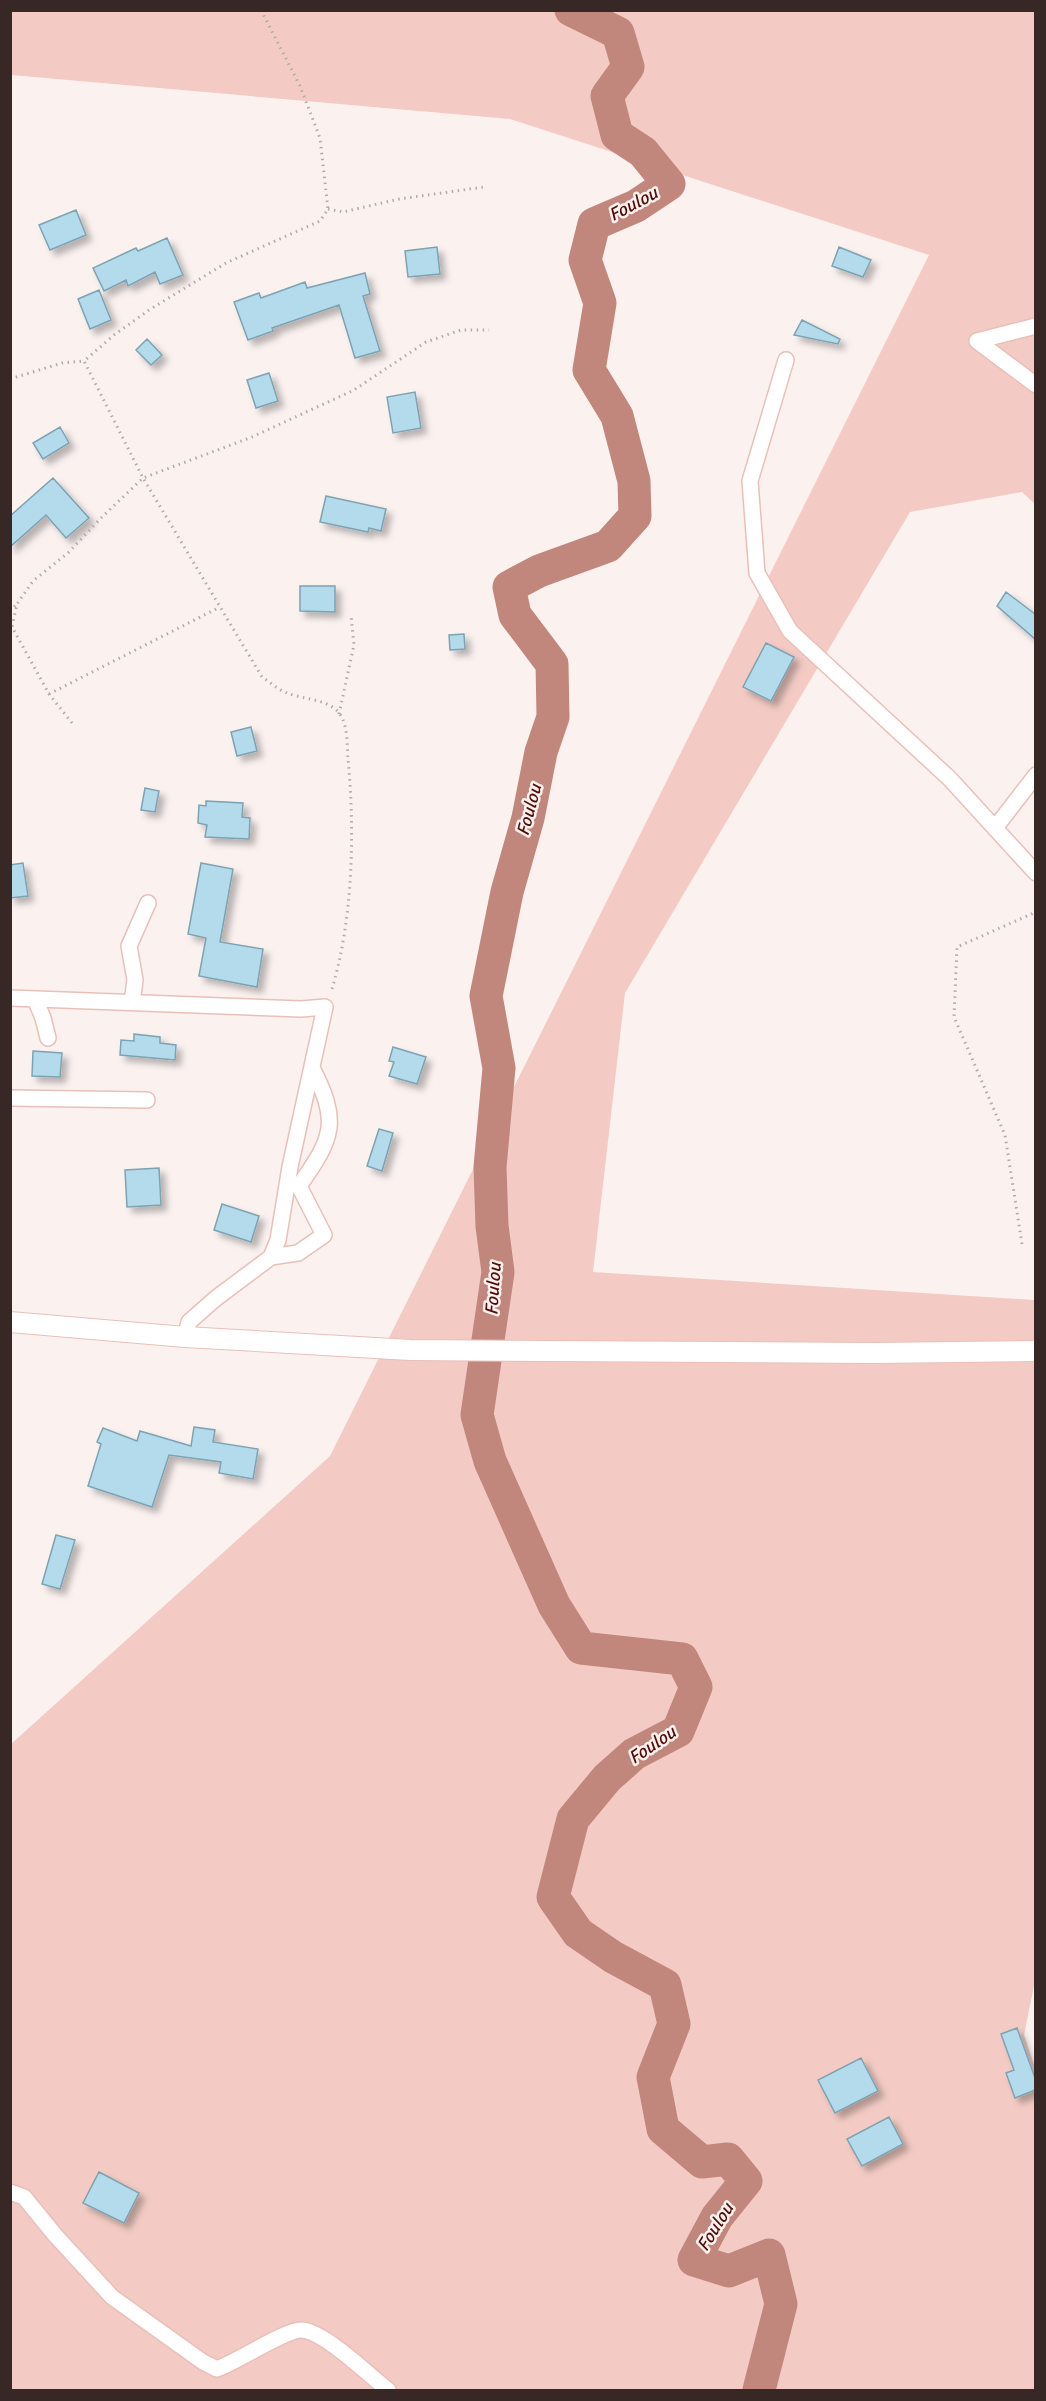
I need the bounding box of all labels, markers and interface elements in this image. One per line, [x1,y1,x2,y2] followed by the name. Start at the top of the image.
[605,181,662,226] water label: Foulou
[512,781,547,838] water label: Foulou
[480,1261,506,1316] water label: Foulou
[624,1721,681,1769] water label: Foulou
[692,2198,739,2255] water label: Foulou

